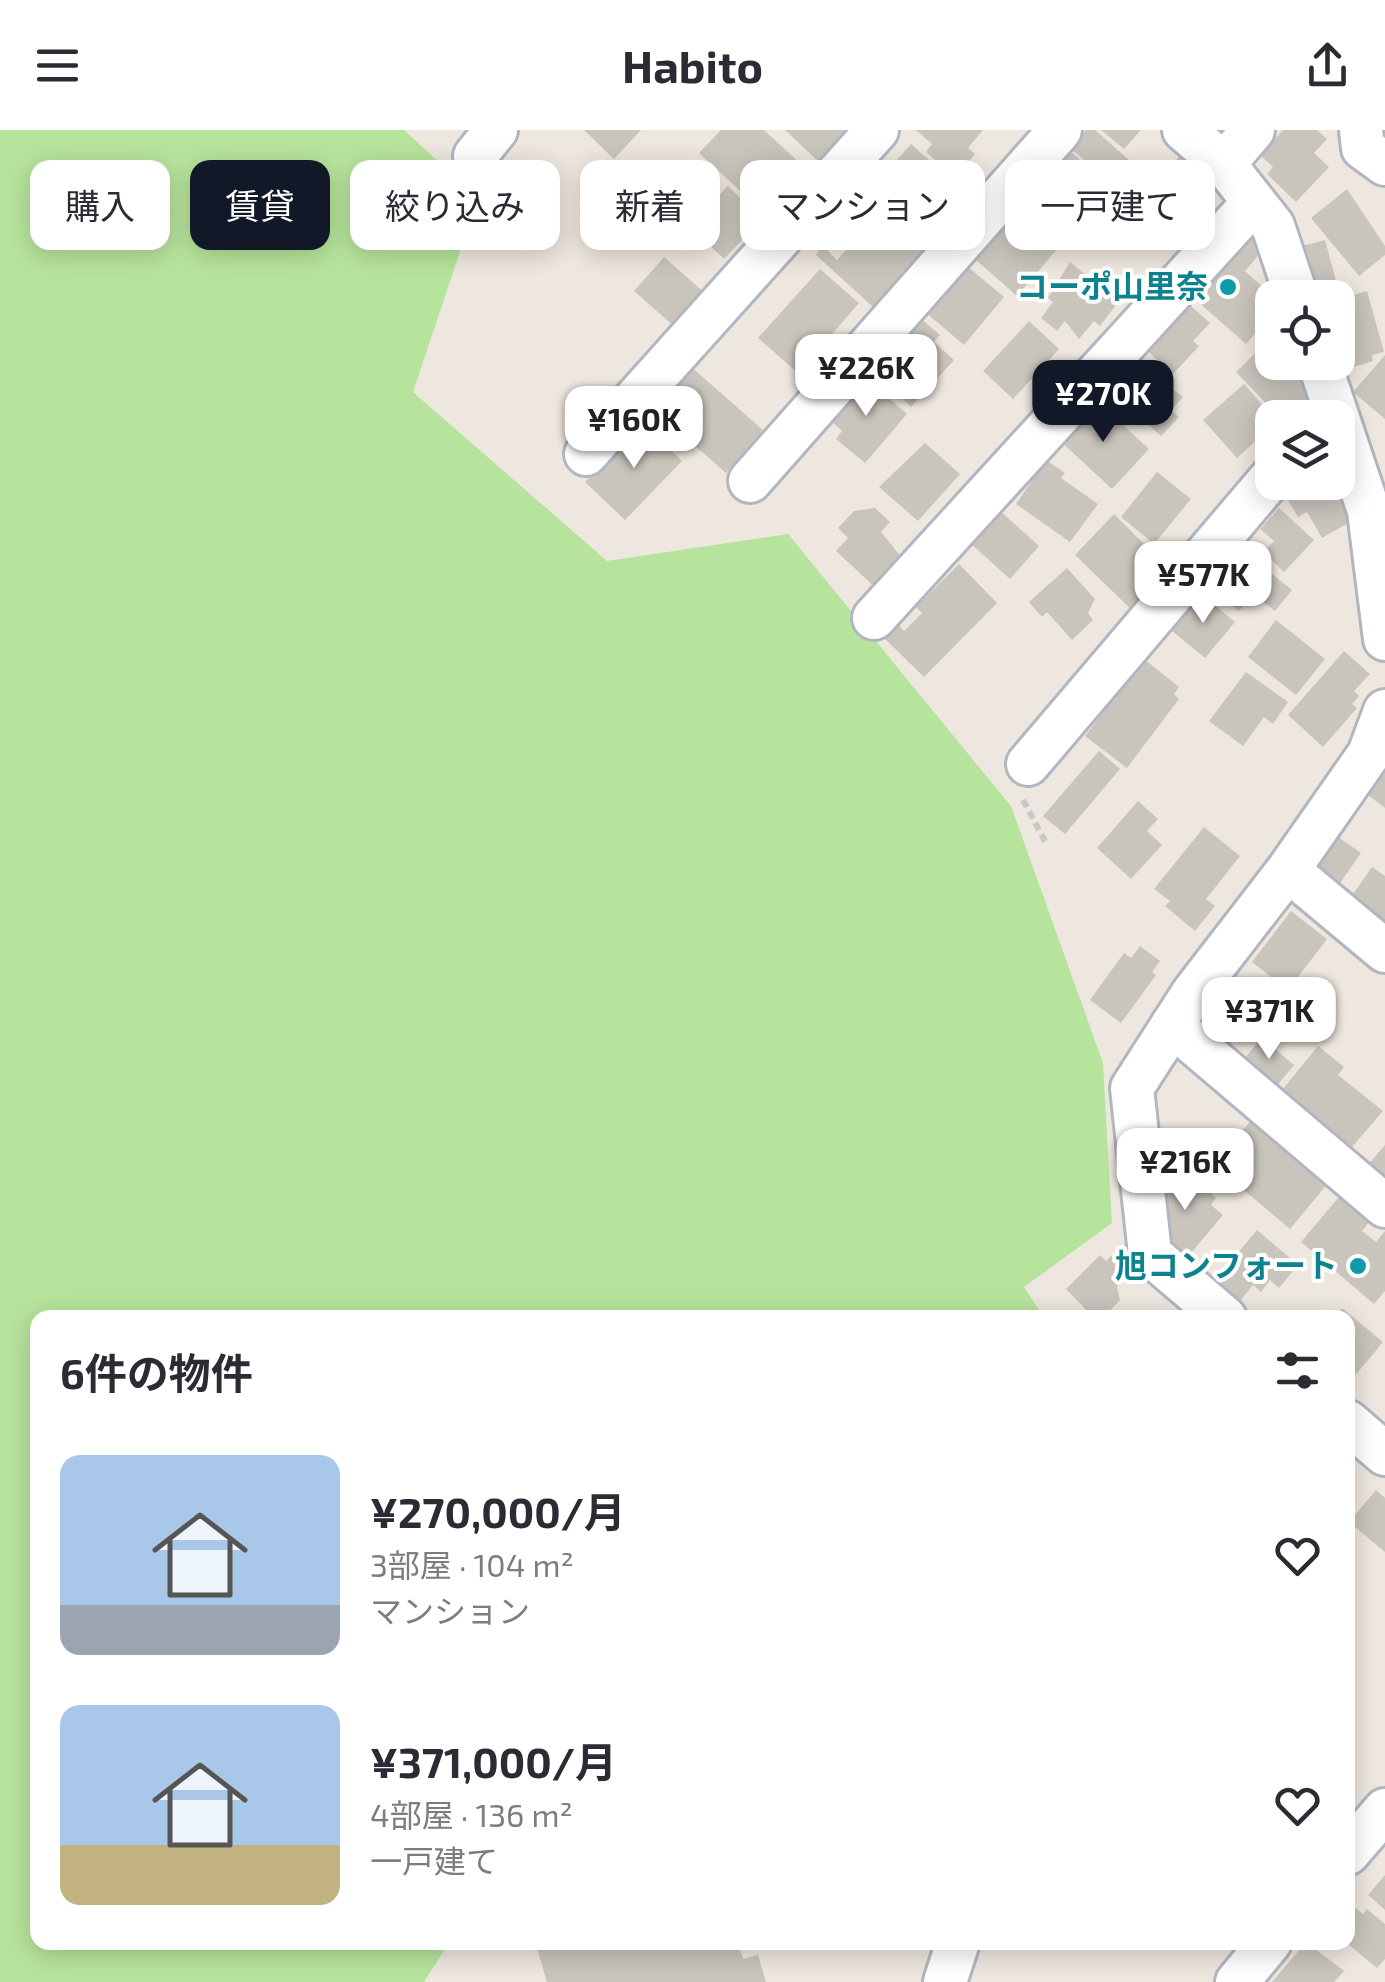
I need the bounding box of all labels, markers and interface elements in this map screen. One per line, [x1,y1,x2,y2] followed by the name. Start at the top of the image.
[30,38,85,93] icon: menu
[622,38,763,92] text: Habito
[1300,38,1355,93] icon: share
[30,160,170,250] chip: 購入
[190,160,330,250] chip: 賃貸
[350,160,560,250] chip: 絞り込み
[580,160,720,250] chip: 新着
[740,160,985,250] chip: マンション
[1005,160,1215,250] chip: 一戸建て
[1016,266,1208,304] place label: コーポ山里奈
[1217,276,1239,298] marker: コーポ山里奈
[1255,280,1355,500] map controls
[1255,280,1355,380] button: locate
[796,334,936,419] pin: ¥226K
[817,347,915,385] text: ¥226K
[1033,360,1173,445] pin: ¥270K
[1054,373,1152,411] text: ¥270K
[564,386,704,471] pin: ¥160K
[587,399,681,437] text: ¥160K
[1255,400,1355,500] button: layers
[1133,541,1273,626] pin: ¥577K
[1157,554,1250,592] text: ¥577K
[1199,977,1339,1062] pin: ¥371K
[1224,990,1314,1028] text: ¥371K
[1115,1128,1255,1213] pin: ¥216K
[1139,1141,1231,1179] text: ¥216K
[1115,1245,1338,1283] place label: 旭コンフォート
[1347,1255,1369,1277] marker: 旭コンフォート
[1270,1343,1325,1398] icon: filters
[60,1347,253,1397] text: 6件の物件
[370,1486,626,1536] text: ¥270,000/月
[140,1495,260,1615] icon: home
[1270,1528,1325,1583] icon: heart
[370,1545,574,1583] text: 3部屋 · 104 m²
[370,1591,530,1629] text: マンション
[370,1736,617,1786] text: ¥371,000/月
[140,1745,260,1865] icon: home
[1270,1778,1325,1833] icon: heart
[370,1795,573,1833] text: 4部屋 · 136 m²
[370,1841,498,1879] text: 一戸建て

